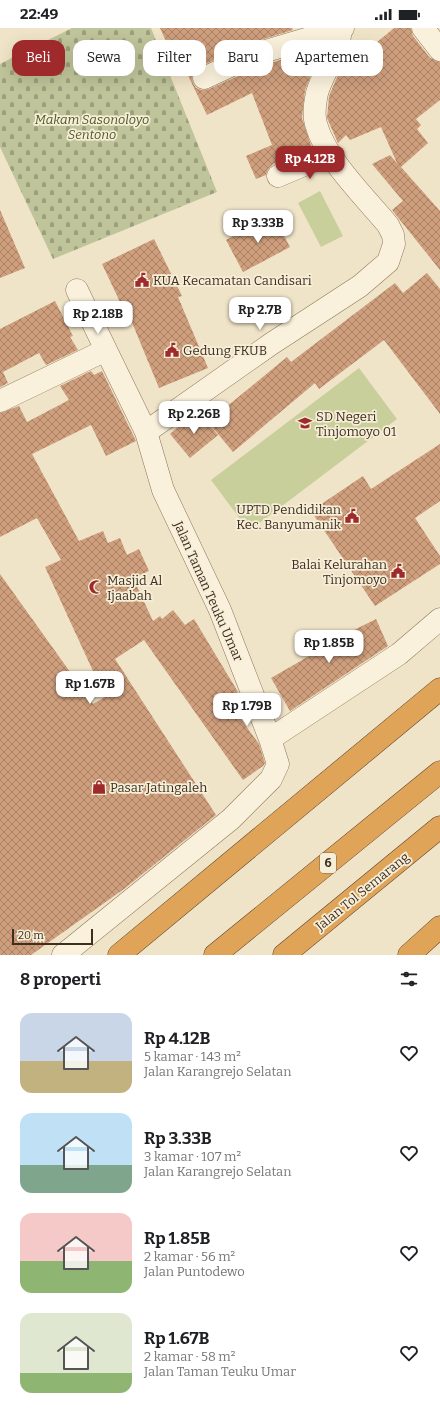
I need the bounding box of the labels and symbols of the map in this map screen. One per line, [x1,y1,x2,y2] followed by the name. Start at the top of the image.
[35,112,149,142] park label: Makam Sasonoloyo Sentono
[269,146,351,180] pin: Rp 4.12B
[217,210,299,244] pin: Rp 3.33B
[134,272,150,288] public building icon: KUA Kecamatan Candisari
[153,273,312,288] place label: KUA Kecamatan Candisari
[223,297,297,331] pin: Rp 2.7B
[57,301,139,335] pin: Rp 2.18B
[164,342,180,358] public building icon: Gedung FKUB
[183,343,267,358] place label: Gedung FKUB
[153,401,235,435] pin: Rp 2.26B
[316,409,397,439] place label: SD Negeri Tinjomoyo 01
[297,415,313,431] school or university icon: SD Negeri Tinjomoyo 01
[236,502,342,532] place label: UPTD Pendidikan Kec. Banyumanik
[344,508,360,524] public building icon: UPTD Pendidikan Kec. Banyumanik
[170,518,246,664] street label: Jalan Taman Teuku Umar
[291,557,388,587] place label: Balai Kelurahan Tinjomoyo
[390,563,406,579] public building icon: Balai Kelurahan Tinjomoyo
[107,573,162,603] place label: Masjid Al Ijaabah
[88,579,104,595] mosque icon: Masjid Al Ijaabah
[288,630,370,664] pin: Rp 1.85B
[49,671,131,705] pin: Rp 1.67B
[206,693,288,727] pin: Rp 1.79B
[91,779,107,795] shop icon: Pasar Jatingaleh
[110,780,207,795] place label: Pasar Jatingaleh
[312,849,412,934] street label: Jalan Tol Semarang
[320,853,336,873] road number: 6
[12,927,93,946] scale bar

